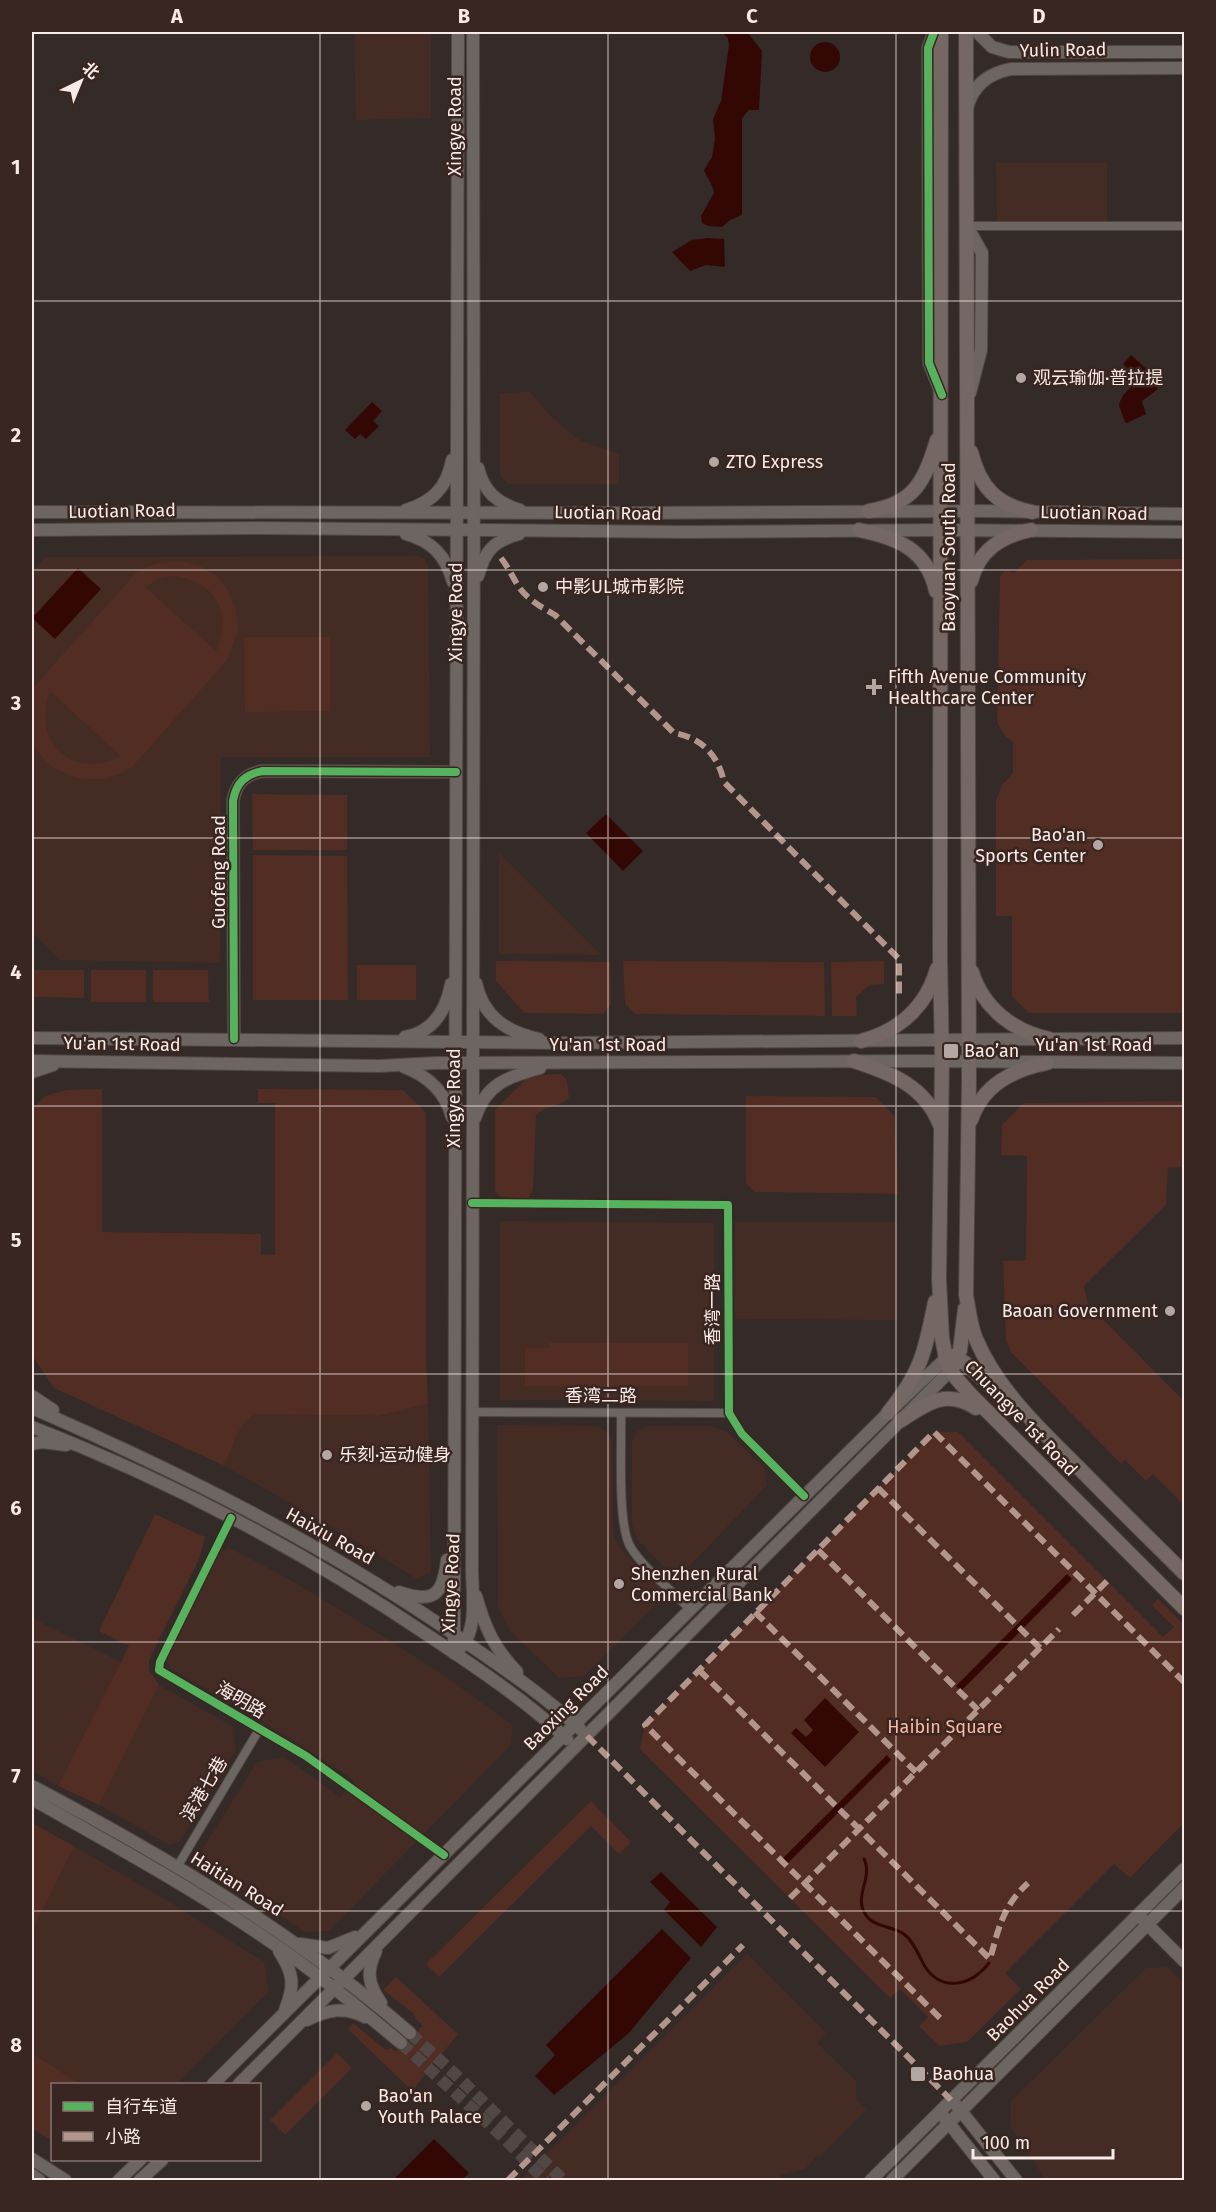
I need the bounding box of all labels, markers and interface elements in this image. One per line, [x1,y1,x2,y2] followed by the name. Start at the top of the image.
[170,4,184,28] text: A
[458,4,470,28] text: B
[746,4,758,28] text: C
[1032,4,1046,28] text: D
[1019,38,1107,62] street label: Yulin Road
[51,51,111,111] north arrow
[79,58,103,83] text: 北
[444,76,466,176] street label: Xingye Road
[11,155,21,179] text: 1
[1033,367,1163,389] place label: 观云瑜伽·普拉提
[1014,371,1028,385] marker: 观云瑜伽·普拉提
[11,423,21,447] text: 2
[726,451,823,473] place label: ZTO Express
[707,455,721,469] marker: ZTO Express
[938,462,960,632] street label: Baoyuan South Road
[68,499,176,523] street label: Luotian Road
[554,501,662,525] street label: Luotian Road
[1040,501,1148,525] street label: Luotian Road
[445,562,467,662] street label: Xingye Road
[555,576,684,598] place label: 中影UL城市影院
[536,580,550,594] marker: 中影UL城市影院
[888,666,1086,709] place label: Fifth Avenue Community Healthcare Center
[865,678,883,696] marker: Fifth Avenue Community Healthcare Center
[10,691,21,715] text: 3
[208,815,230,929] street label: Guofeng Road
[975,824,1086,867] place label: Bao'an Sports Center
[1091,838,1105,852] marker: Bao'an Sports Center
[10,960,22,984] text: 4
[63,1032,181,1056] street label: Yu'an 1st Road
[549,1034,667,1056] street label: Yu'an 1st Road
[1035,1034,1153,1056] street label: Yu'an 1st Road
[964,1040,1019,1062] place label: Bao’an
[942,1042,960,1060] marker: Bao’an
[443,1048,465,1148] street label: Xingye Road
[11,1228,22,1252] text: 5
[702,1273,724,1345] street label: 香湾一路
[1002,1300,1158,1322] place label: Baoan Government
[1163,1304,1177,1318] marker: Baoan Government
[960,1355,1082,1481] street label: Chuangye 1st Road
[565,1385,637,1407] street label: 香湾二路
[339,1444,451,1466] place label: 乐刻·运动健身
[320,1448,334,1462] marker: 乐刻·运动健身
[10,1496,22,1520] text: 6
[282,1503,378,1569] street label: Haixiu Road
[437,1533,465,1633] street label: Xingye Road
[631,1563,773,1606] place label: Shenzhen Rural Commercial Bank
[612,1577,626,1591] marker: Shenzhen Rural Commercial Bank
[519,1661,613,1755] street label: Baoxing Road
[212,1677,270,1723] street label: 海明路
[887,1716,1003,1738] park label: Haibin Square
[176,1752,232,1826] street label: 滨港七巷
[11,1764,21,1788] text: 7
[187,1847,287,1921] street label: Haitian Road
[982,1954,1074,2046] street label: Baohua Road
[10,2033,22,2057] text: 8
[932,2063,994,2085] place label: Baohua
[909,2065,927,2083] marker: Baohua
[51,2083,261,2161] legend
[378,2085,482,2128] place label: Bao'an Youth Palace
[105,2096,177,2118] text: 自行车道
[359,2099,373,2113] marker: Bao'an Youth Palace
[973,2122,1112,2160] scale bar
[105,2126,141,2148] text: 小路
[982,2132,1030,2154] text: 100 m

